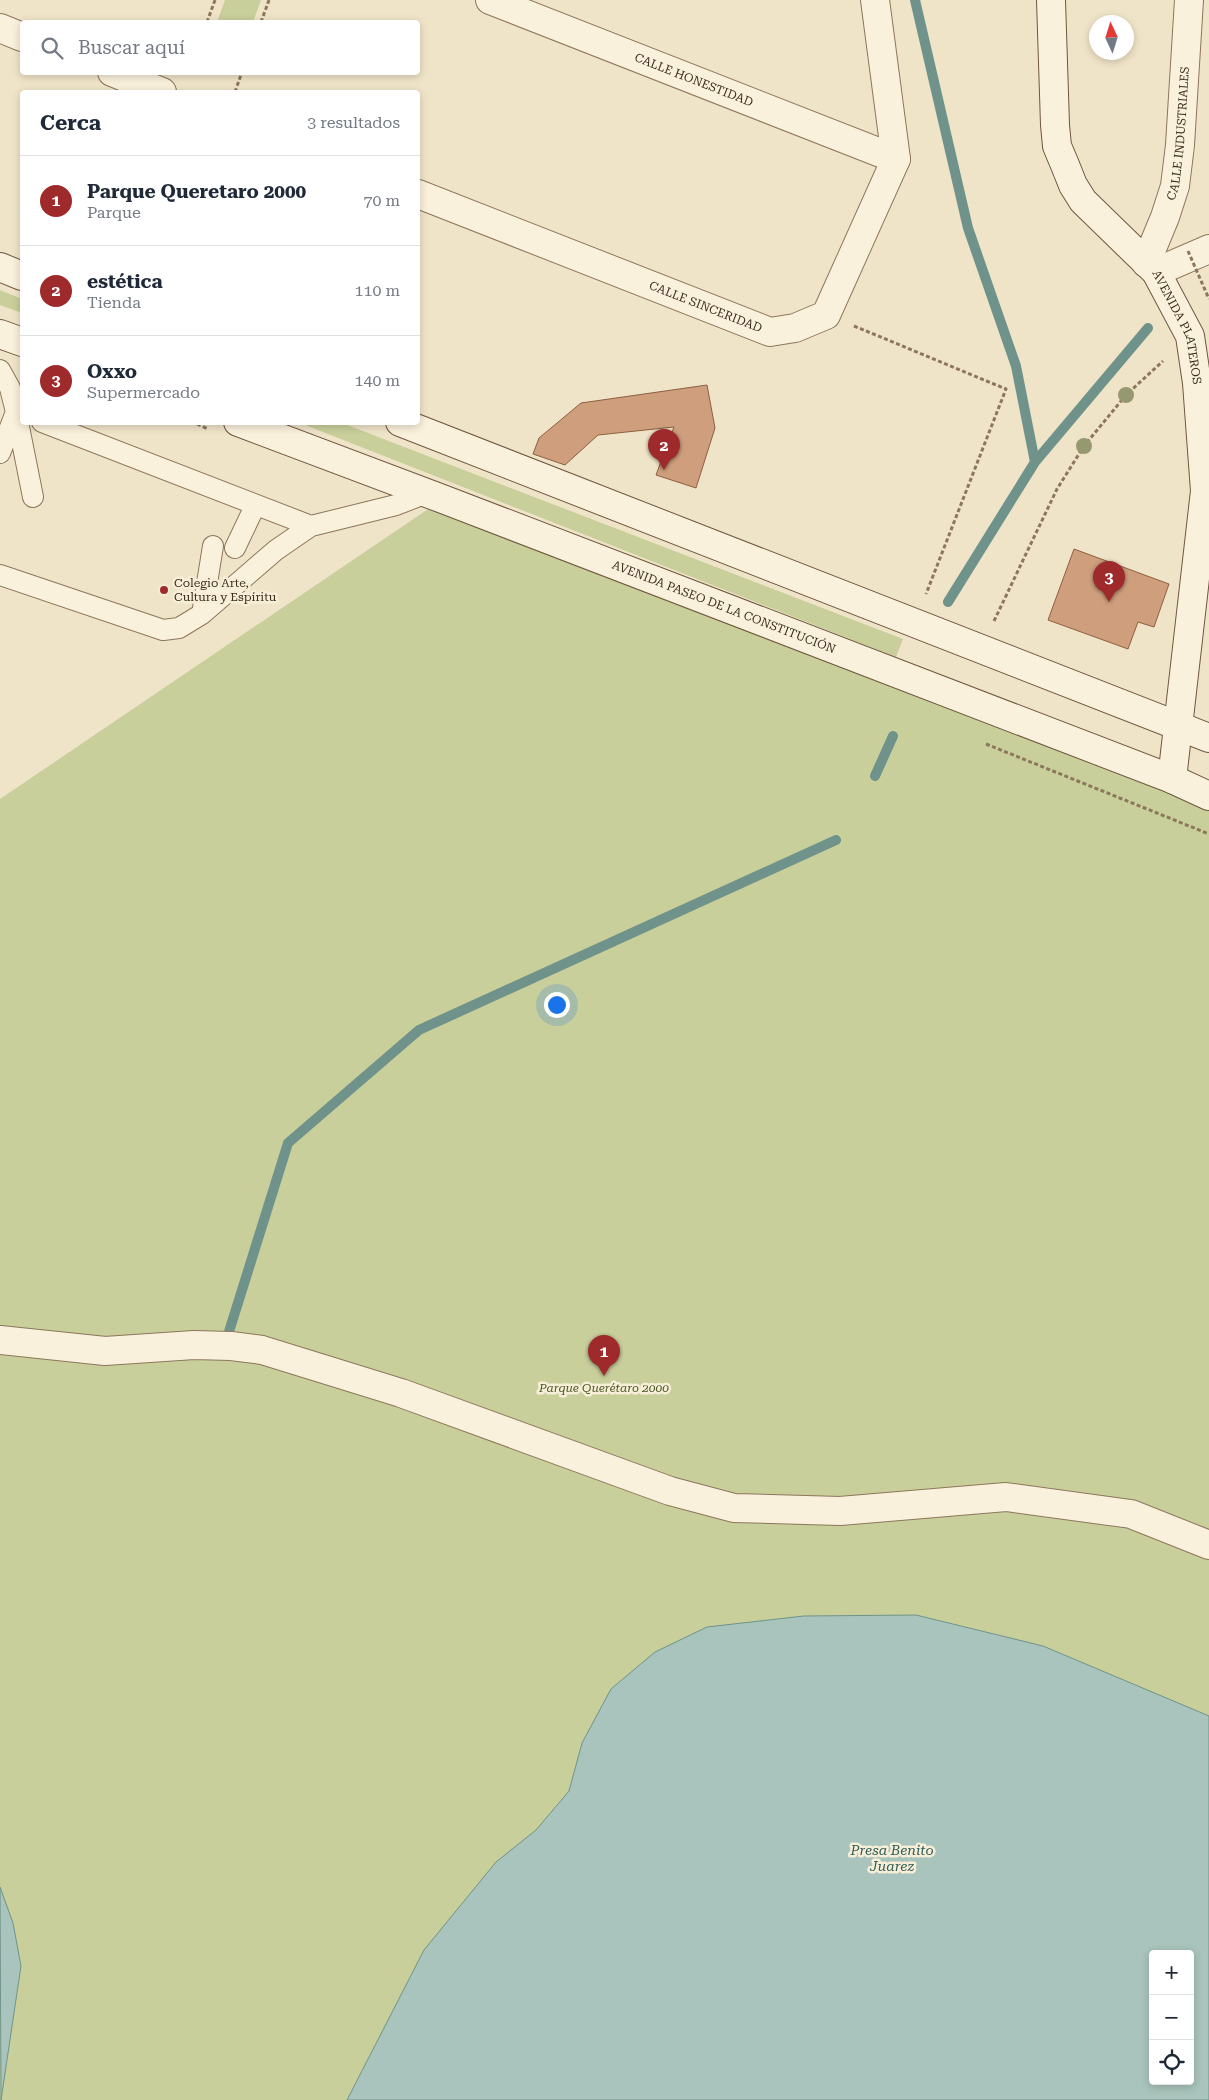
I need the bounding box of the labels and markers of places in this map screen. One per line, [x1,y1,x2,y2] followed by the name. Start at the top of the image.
[648,429,680,470] pin: 2
[1093,561,1125,602] pin: 3
[174,576,277,604] place label: Colegio Arte, Cultura y Espíritu
[158,584,170,596] marker: Colegio Arte, Cultura y Espíritu
[588,1335,620,1376] pin: 1

